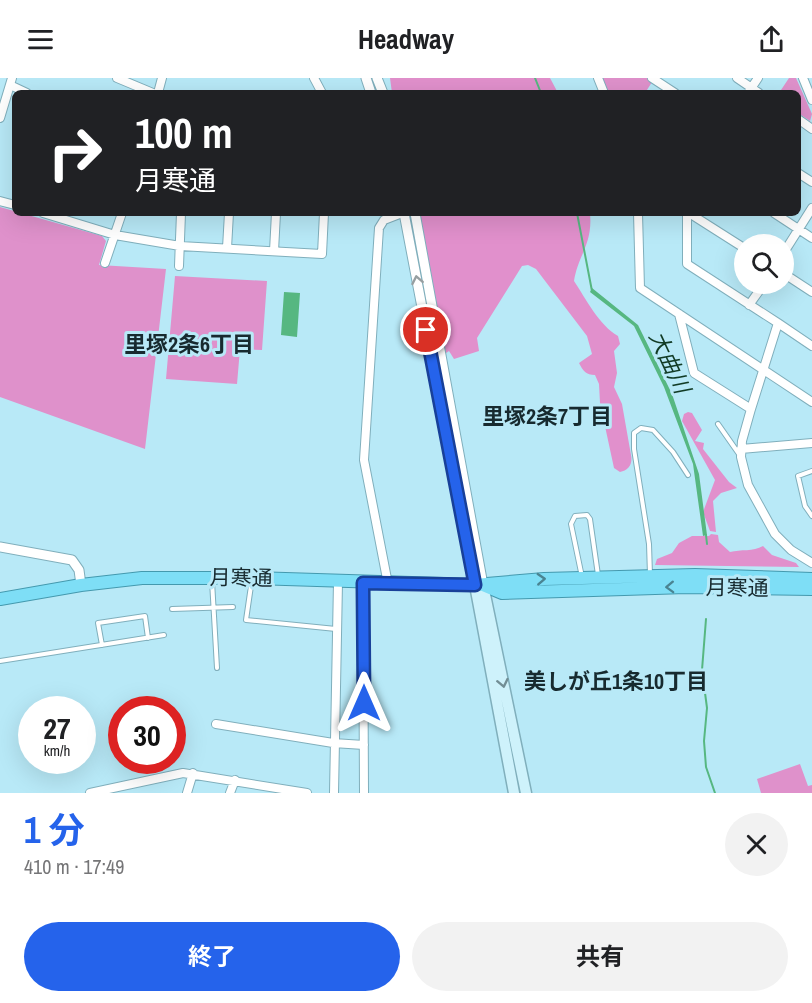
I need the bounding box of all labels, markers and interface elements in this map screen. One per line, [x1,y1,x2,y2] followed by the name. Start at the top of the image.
[358,21,454,57] text: Headway
[24,23,57,56] icon: menu
[755,23,788,56] icon: share
[135,105,233,161] text: 100 m
[36,114,114,192] icon: right
[135,162,216,198] text: 月寒通
[734,234,794,294] map controls
[734,234,794,294] button: search
[411,275,424,285] one-way arrow
[400,304,451,355] pin
[409,313,442,346] icon: arrive
[642,326,698,400] water label: 大曲川
[124,329,254,359] district label: 里塚2条6丁目
[482,401,612,431] district label: 里塚2条7丁目
[209,562,273,593] street label: 月寒通
[705,572,769,603] street label: 月寒通
[537,573,546,586] one-way arrow
[665,581,674,594] one-way arrow
[524,666,708,696] district label: 美しが丘1条10丁目
[332,671,396,735] position arrow
[496,678,509,688] one-way arrow
[108,696,186,774] speed limit sign: 30
[43,708,71,748] text: 27
[44,740,70,761] text: km/h
[24,806,85,854] text: 1 分
[725,813,788,876] button: close
[24,853,124,880] text: 410 m · 17:49
[24,922,400,991] button: 終了
[412,922,788,991] button: 共有

